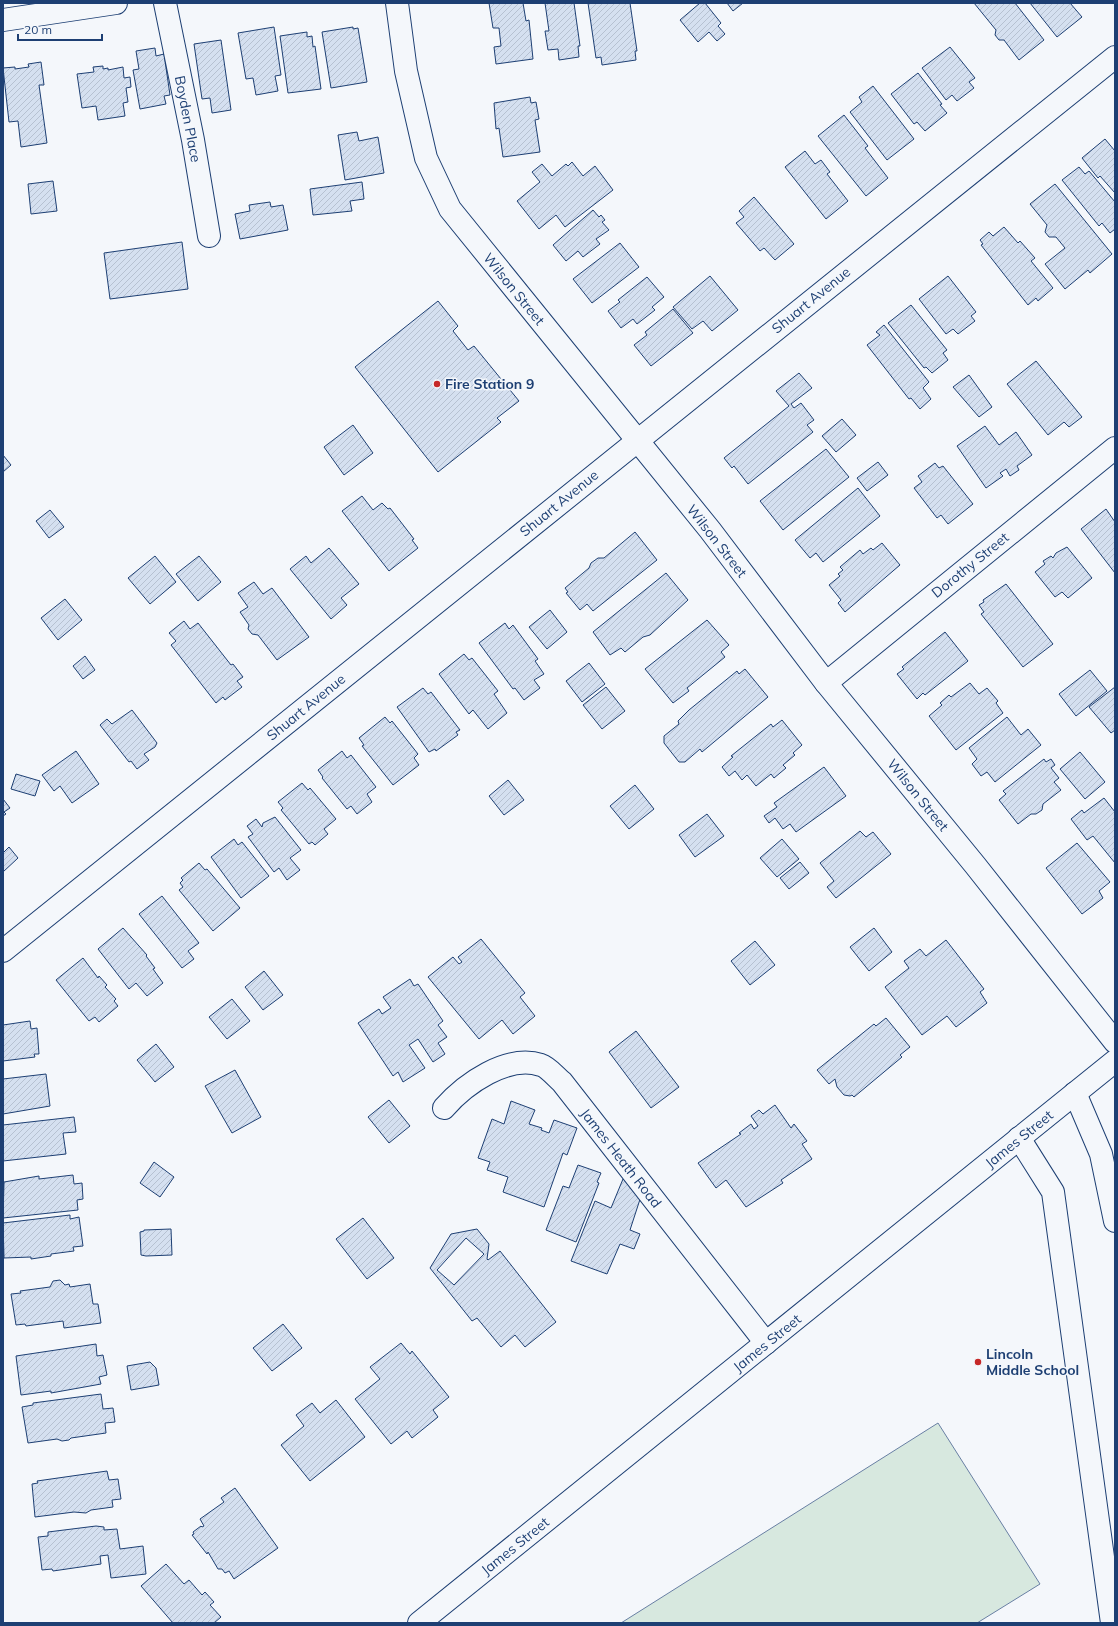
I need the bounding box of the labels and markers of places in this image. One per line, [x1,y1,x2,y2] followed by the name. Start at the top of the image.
[445,375,534,393] place label: Fire Station 9
[432,379,442,389] marker: Fire Station 9
[986,1345,1079,1379] place label: Lincoln Middle School
[973,1357,983,1367] marker: Lincoln Middle School

